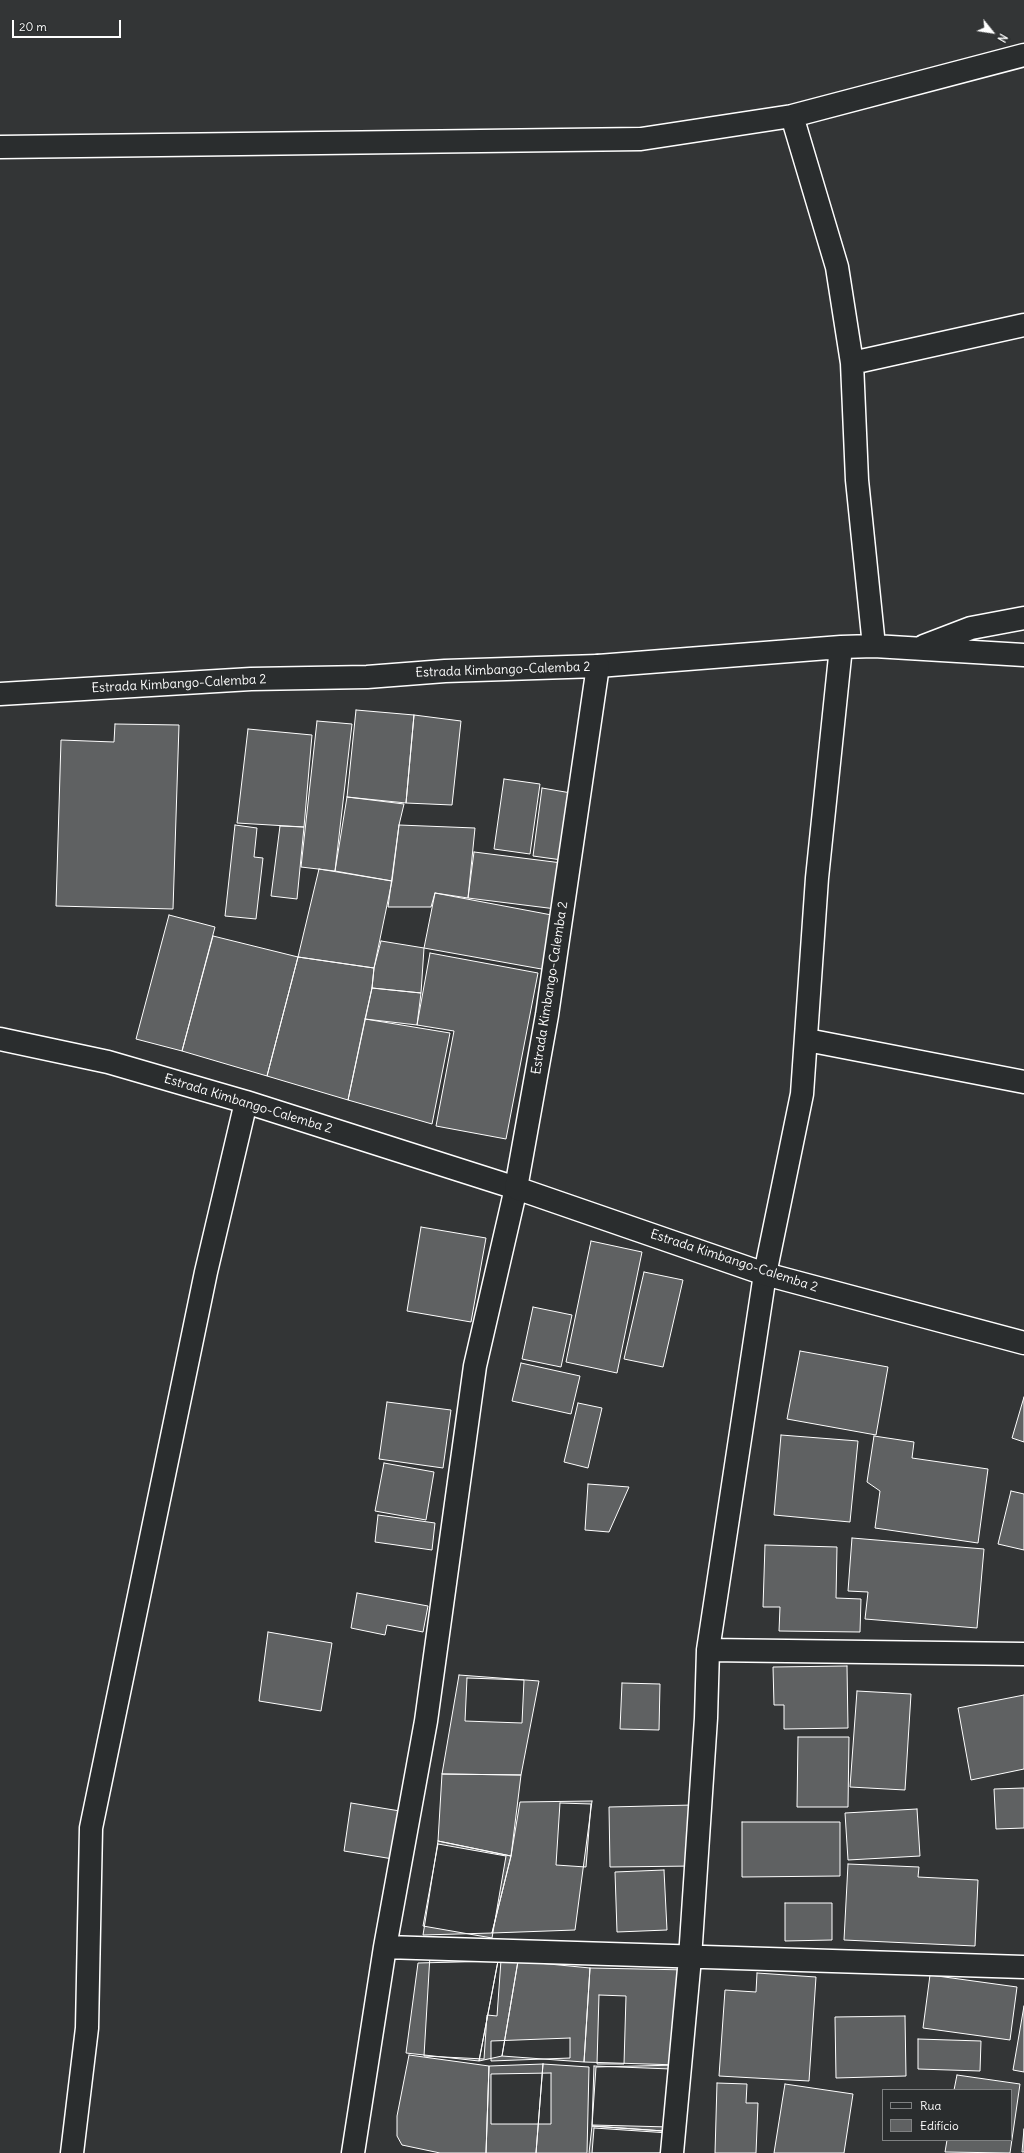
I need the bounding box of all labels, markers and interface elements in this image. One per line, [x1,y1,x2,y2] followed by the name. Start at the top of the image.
[14,12,123,38] scale bar
[972,12,1012,52] north arrow
[19,19,47,34] text: 20 m
[994,31,1010,45] text: N
[415,659,591,681] street label: Estrada Kimbango-Calemba 2
[91,672,267,696] street label: Estrada Kimbango-Calemba 2
[529,900,571,1076] street label: Estrada Kimbango-Calemba 2
[162,1071,334,1137] street label: Estrada Kimbango-Calemba 2
[648,1227,820,1295] street label: Estrada Kimbango-Calemba 2
[882,2089,1012,2141] legend
[920,2098,941,2113] text: Rua
[920,2118,959,2133] text: Edifício

